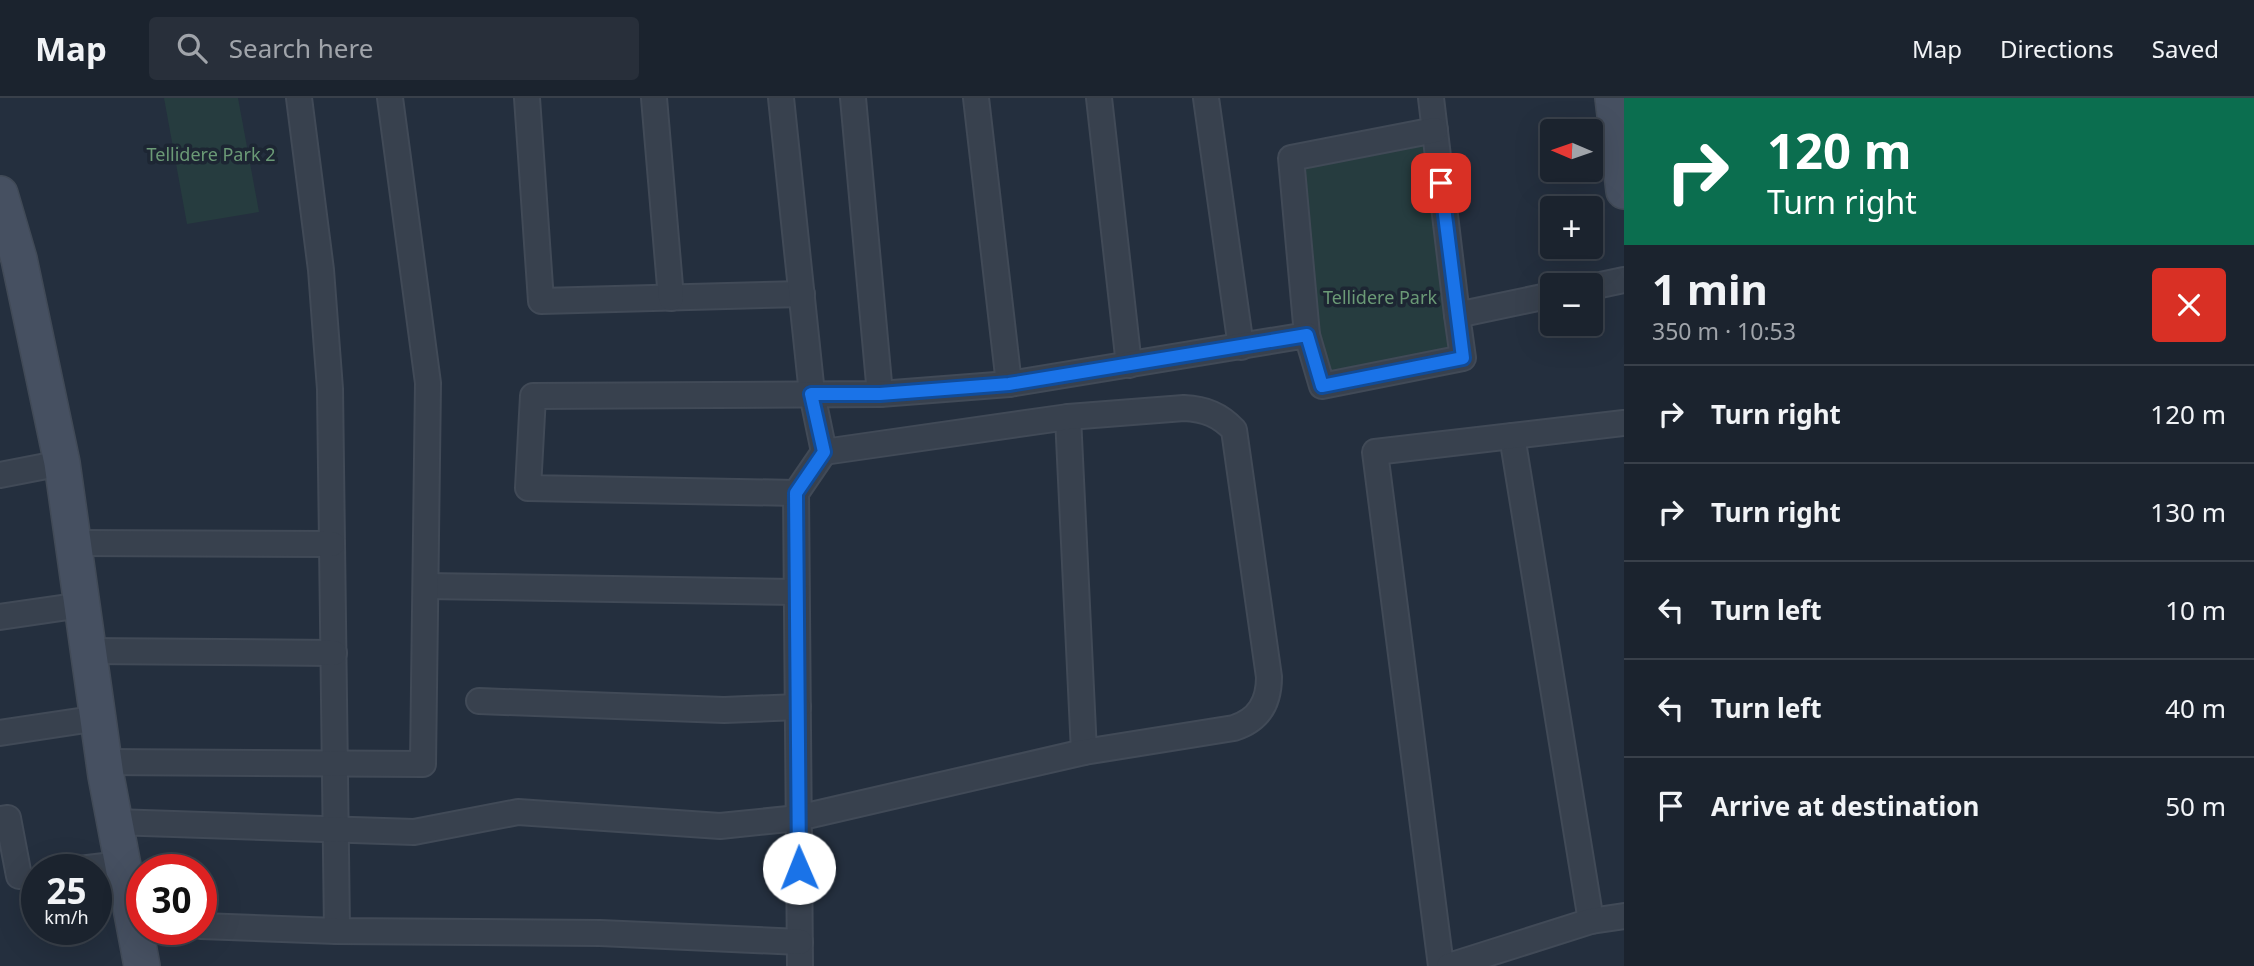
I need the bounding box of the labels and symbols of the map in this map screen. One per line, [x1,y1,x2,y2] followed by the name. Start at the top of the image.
[1540,119,1603,182] north arrow
[147,142,275,166] park label: Tellidere Park 2
[1411,153,1471,213] pin
[1323,285,1437,309] park label: Tellidere Park
[762,831,836,905] position arrow
[126,854,217,945] speed limit sign: 30

